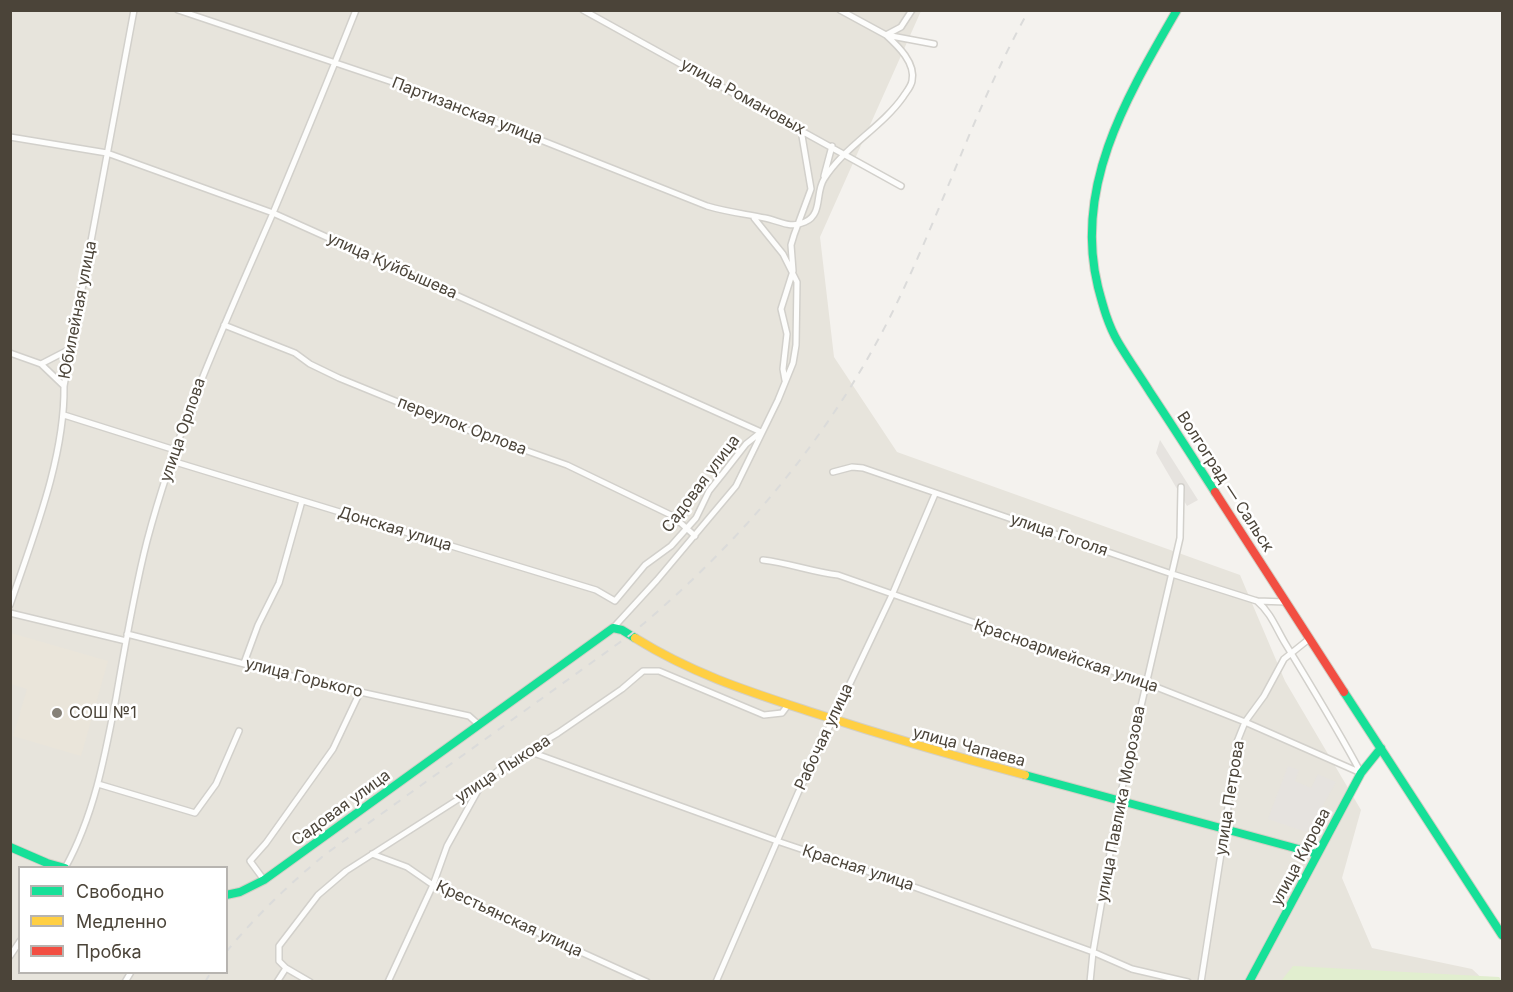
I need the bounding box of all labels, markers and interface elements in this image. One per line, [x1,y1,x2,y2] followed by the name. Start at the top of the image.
[677,55,809,139] street label: улица Романовых
[389,73,545,149] street label: Партизанская улица
[324,229,460,303] street label: улица Куйбышева
[55,239,101,381] street label: Юбилейная улица
[156,375,210,485] street label: улица Орлова
[395,393,529,459] street label: переулок Орлова
[1172,408,1278,556] street label: Волгоград — Сальск
[658,431,744,537] street label: Садовая улица
[336,503,454,555] street label: Донская улица
[1008,509,1110,561] street label: улица Гоголя
[971,615,1161,697] street label: Красноармейская улица
[243,654,365,702] street label: улица Горького
[791,681,857,793] street label: Рабочая улица
[69,703,137,723] place label: СОШ №1
[1093,704,1149,904] street label: улица Павлика Морозова
[50,706,64,720] marker: СОШ №1
[911,723,1027,771] street label: улица Чапаева
[452,731,554,807] street label: улица Лыкова
[1211,739,1249,857] street label: улица Петрова
[288,766,394,850] street label: Садовая улица
[1267,805,1335,909] street label: улица Кирова
[800,841,916,895] street label: Красная улица
[18,866,228,974] legend
[433,877,585,961] street label: Крестьянская улица
[76,881,164,902] text: Свободно
[76,911,167,932] text: Медленно
[76,941,142,962] text: Пробка

